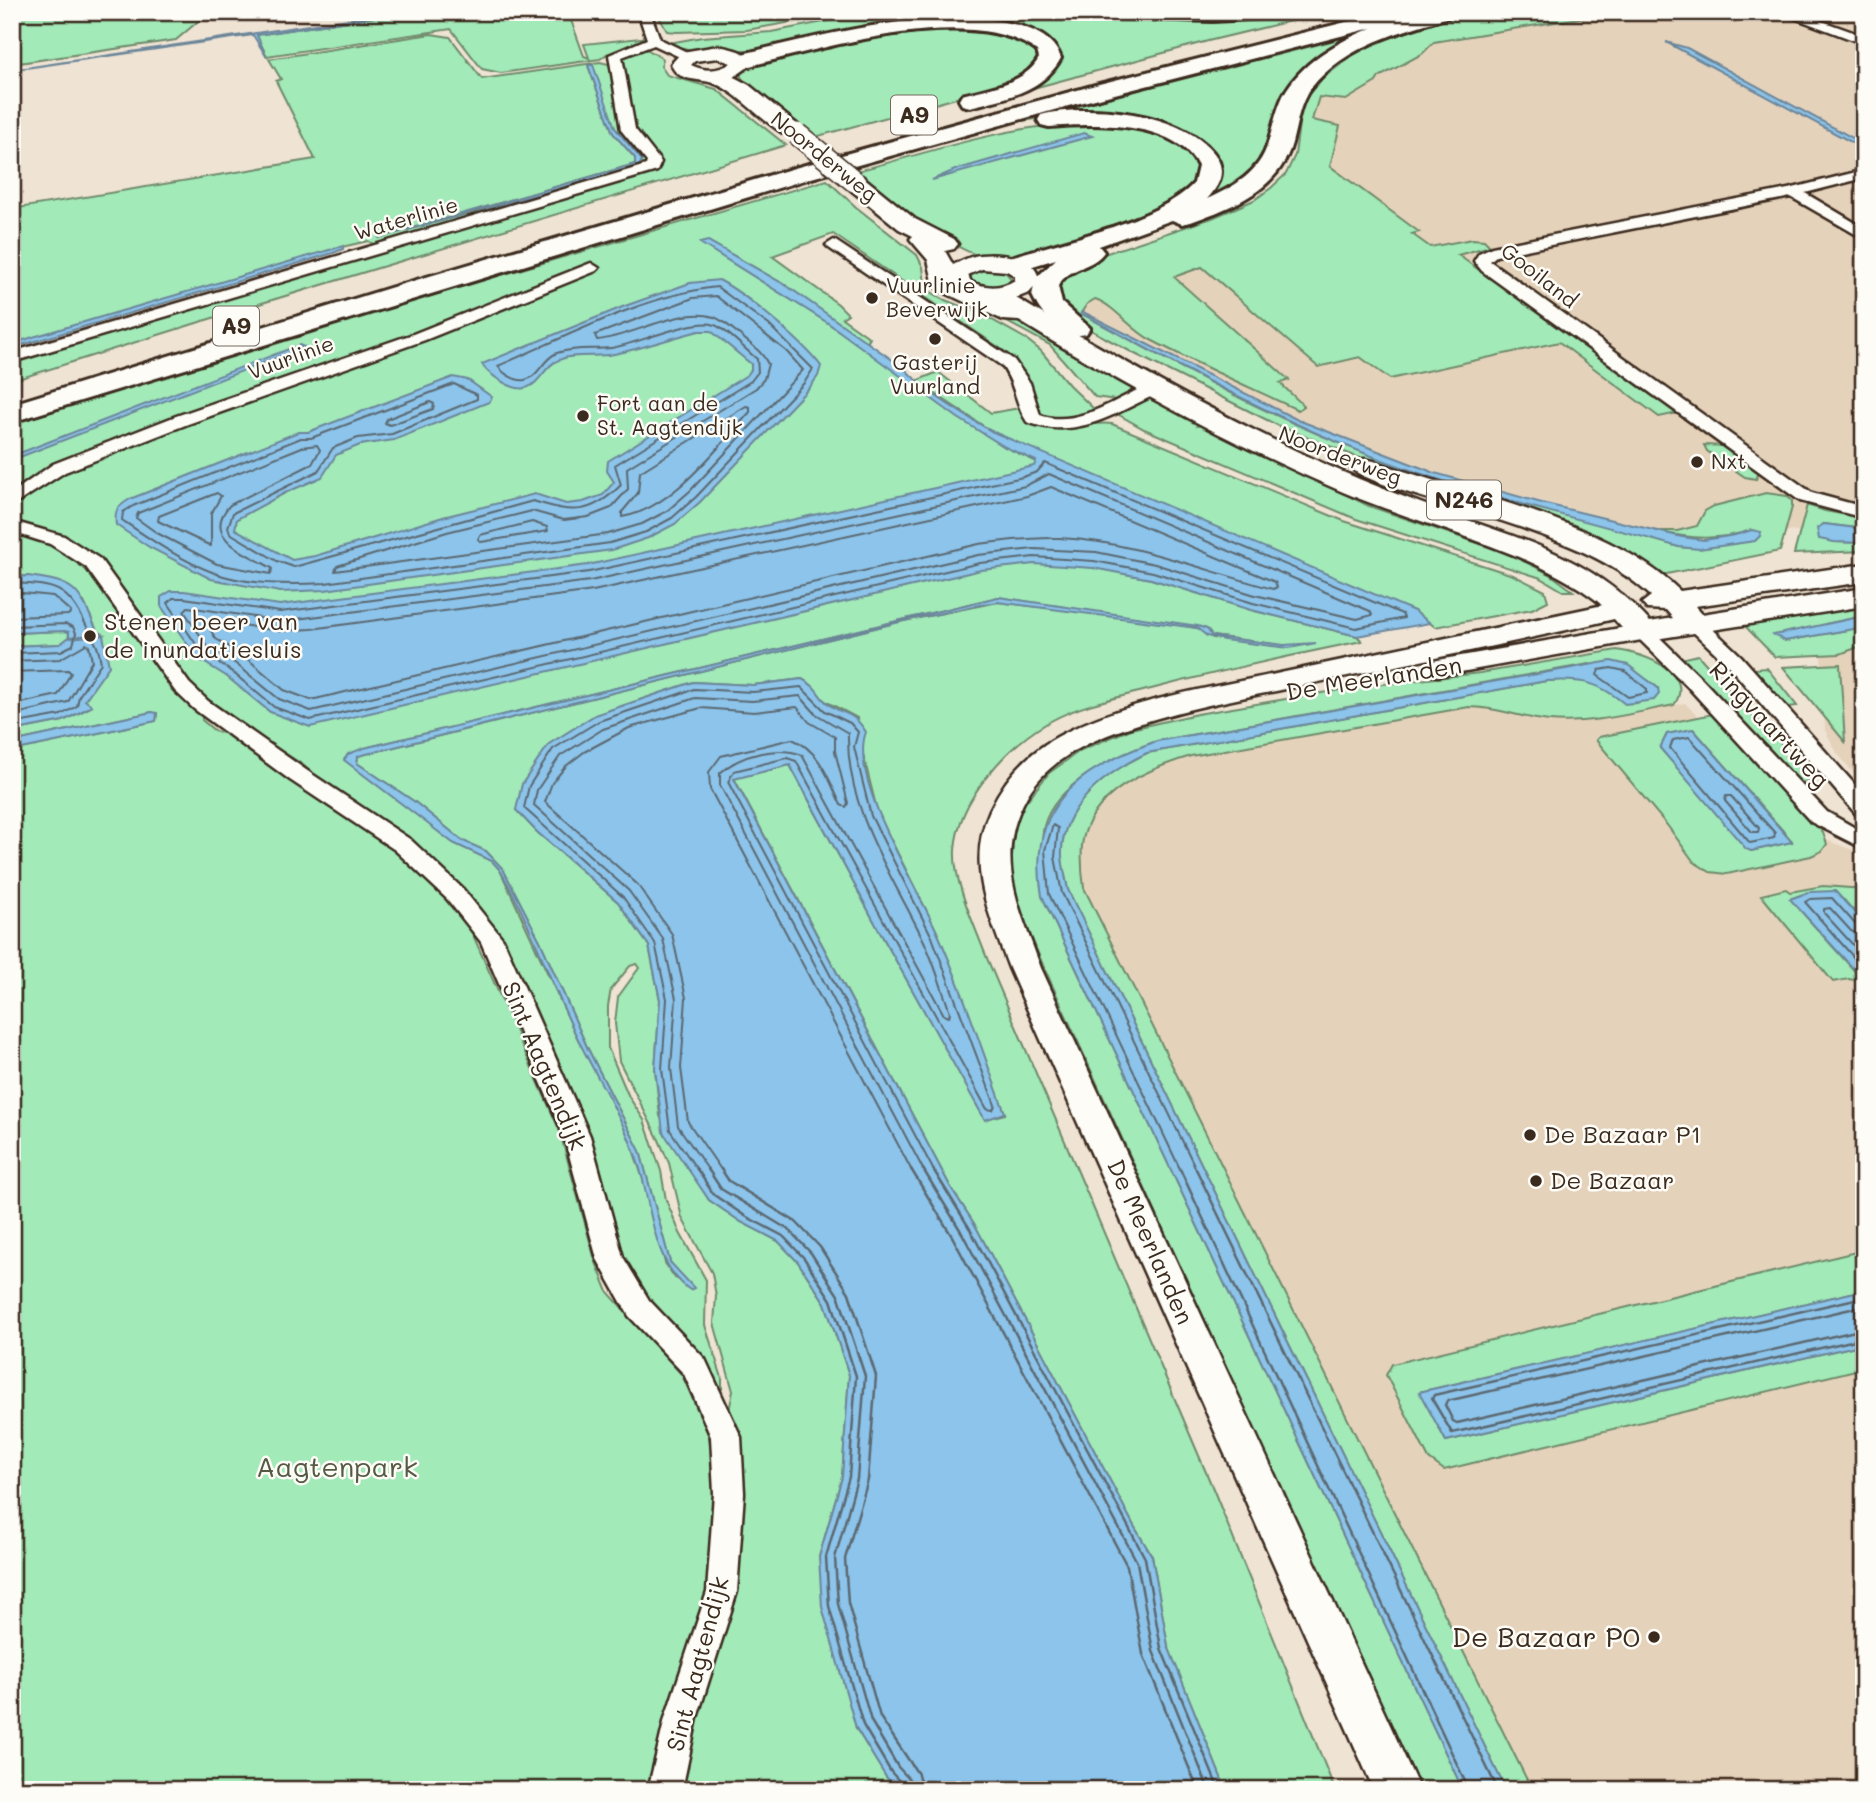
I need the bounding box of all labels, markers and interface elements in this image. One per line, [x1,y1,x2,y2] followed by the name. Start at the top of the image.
[891,96,937,134] road number: A9
[766,105,884,207] street label: Noorderweg
[350,190,461,245] street label: Waterlinie
[1496,236,1584,313] street label: Gooiland
[886,271,988,322] place label: Vuurlinie Beverwijk
[864,290,880,306] marker: Vuurlinie Beverwijk
[213,306,259,346] road number: A9
[244,329,337,385] street label: Vuurlinie
[927,331,943,347] marker: Gasterij Vuurland
[890,348,980,399] place label: Gasterij Vuurland
[597,389,743,440] place label: Fort aan de St. Aagtendijk
[575,408,591,424] marker: Fort aan de St. Aagtendijk
[1275,419,1406,490] street label: Noorderweg
[1711,447,1746,474] place label: Nxt
[1689,454,1705,470] marker: Nxt
[1427,480,1501,520] road number: N246
[104,605,302,664] place label: Stenen beer van de inundatiesluis
[82,628,98,644] marker: Stenen beer van de inundatiesluis
[1284,648,1464,707] street label: De Meerlanden
[1703,654,1837,794] street label: Ringvaartweg
[496,977,595,1154] street label: Sint Aagtendijk
[1544,1118,1701,1149] place label: De Bazaar P1
[1522,1127,1538,1143] marker: De Bazaar P1
[1101,1154,1202,1329] street label: De Meerlanden
[1550,1164,1674,1195] place label: De Bazaar
[1528,1173,1544,1189] marker: De Bazaar
[256,1448,418,1484] park label: Aagtenpark
[658,1573,735,1755] street label: Sint Aagtendijk
[1452,1618,1640,1654] place label: De Bazaar P0
[1646,1629,1662,1645] marker: De Bazaar P0

